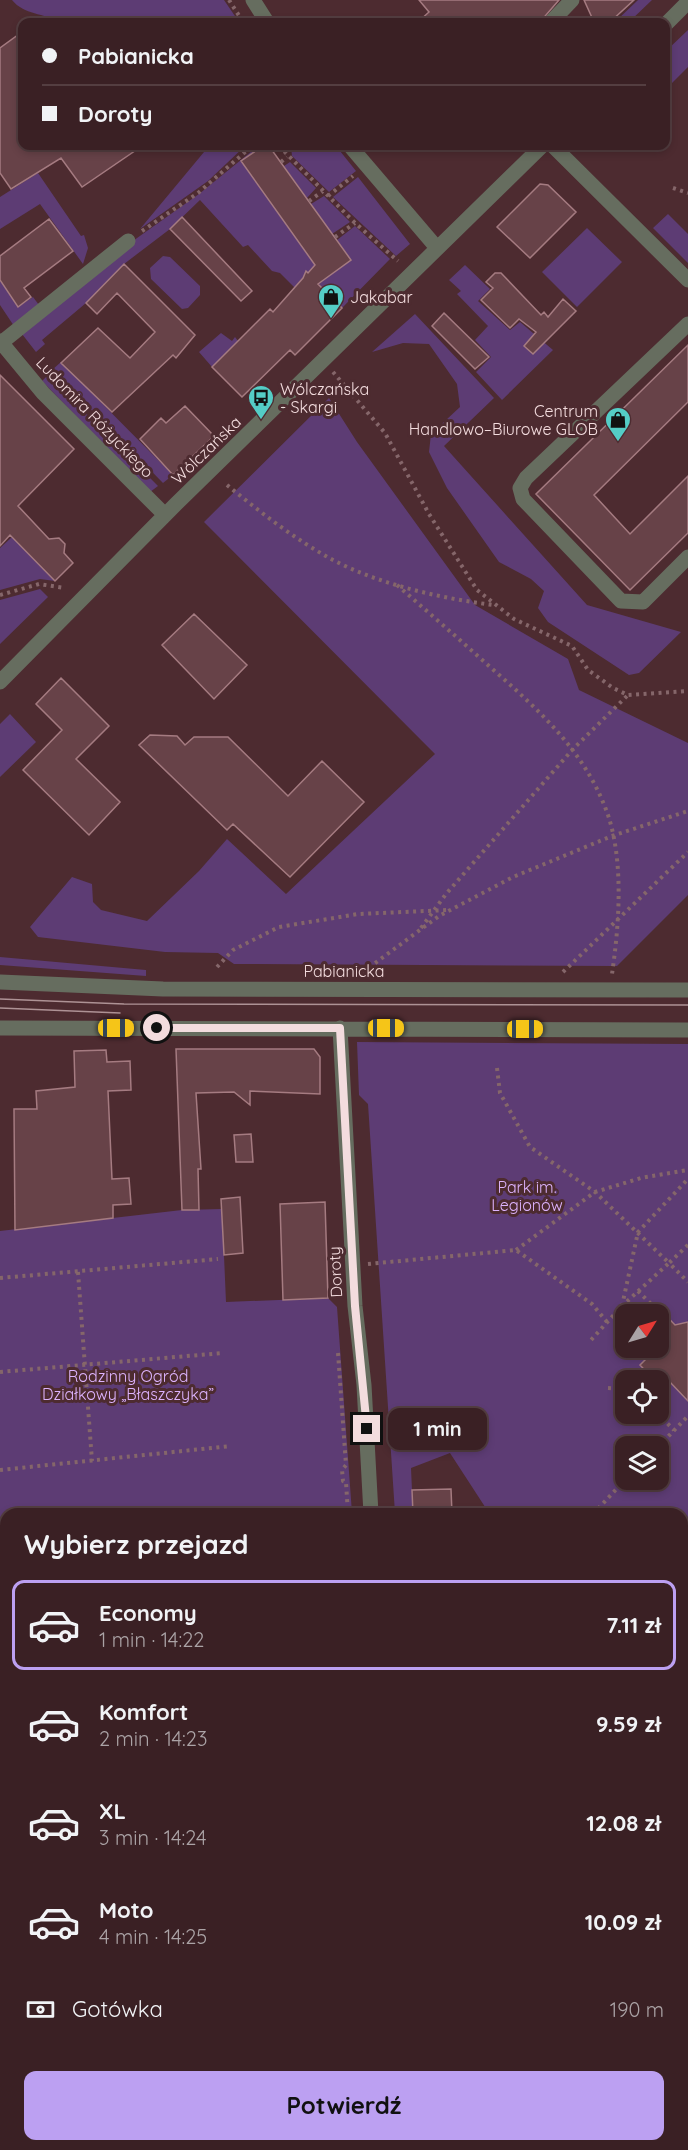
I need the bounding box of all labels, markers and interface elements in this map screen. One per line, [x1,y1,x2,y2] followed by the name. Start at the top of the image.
[78,42,194,70] text: Pabianicka
[78,100,152,128] text: Doroty
[316,282,346,320] shop icon: Jakabar
[350,287,413,307] place label: Jakabar
[32,352,158,482] street label: Ludomira Różyckiego
[280,379,369,417] place label: Wólczańska - Skargi
[246,383,276,421] bus stop icon: Wólczańska - Skargi
[409,401,598,439] place label: Centrum Handlowo–Biurowe GLOB
[603,405,633,443] shop icon: Centrum Handlowo–Biurowe GLOB
[167,412,245,488] street label: Wólczańska
[303,961,385,981] street label: Pabianicka
[143,1014,170,1041] route start
[98,1019,134,1037] car
[368,1019,404,1037] car
[507,1020,543,1038] car
[491,1177,563,1215] park label: Park im. Legionów
[324,1246,346,1298] street label: Doroty
[615,1304,669,1358] north arrow
[615,1304,669,1490] map controls
[42,1366,214,1404] park label: Rodzinny Ogród Działkowy „Błaszczyka”
[615,1370,669,1424] button: locate
[388,1408,487,1450] callout: 1 min
[353,1415,380,1442] route end
[413,1416,462,1441] text: 1 min
[615,1436,669,1490] button: layers
[24,1527,248,1561] text: Wybierz przejazd
[27,1598,81,1652] icon: car
[99,1599,197,1627] text: Economy
[606,1611,661,1639] text: 7.11 zł
[99,1627,204,1652] text: 1 min · 14:22
[27,1697,81,1751] icon: car
[99,1698,188,1726] text: Komfort
[596,1710,661,1738] text: 9.59 zł
[99,1726,207,1751] text: 2 min · 14:23
[27,1796,81,1850] icon: car
[99,1797,126,1825] text: XL
[586,1809,661,1837] text: 12.08 zł
[99,1825,207,1850] text: 3 min · 14:24
[27,1895,81,1949] icon: car
[99,1896,153,1924] text: Moto
[585,1908,661,1936] text: 10.09 zł
[99,1924,207,1949] text: 4 min · 14:25
[24,1993,57,2026] icon: cash
[72,1995,163,2023] text: Gotówka
[610,1997,664,2022] text: 190 m
[24,2071,664,2140] button: Potwierdź

